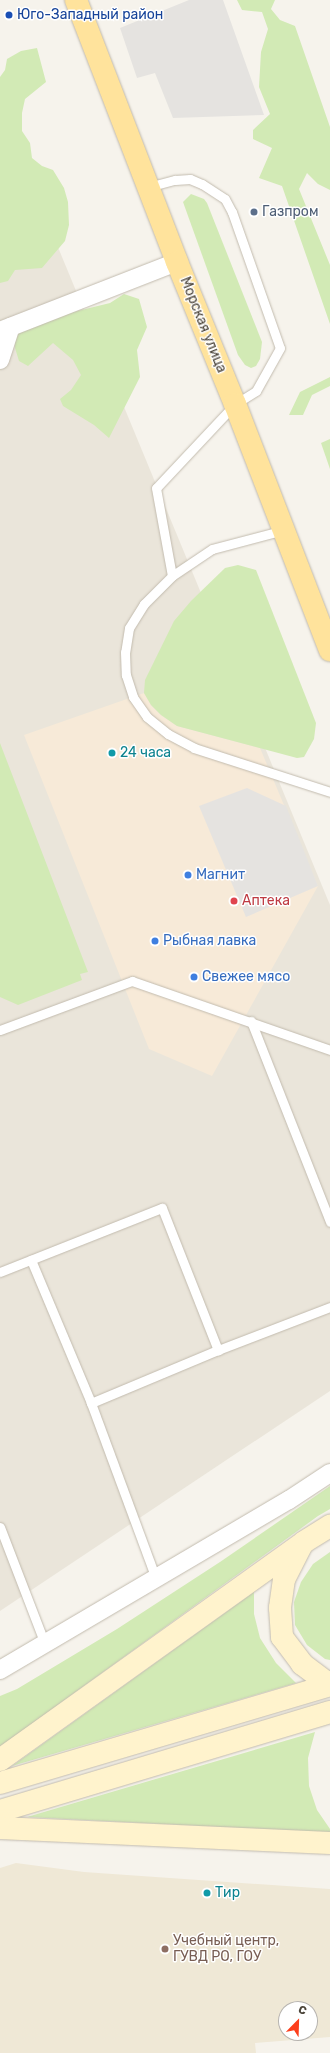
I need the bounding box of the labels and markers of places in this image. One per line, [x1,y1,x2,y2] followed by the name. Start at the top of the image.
[17,7,163,23] place label: Юго-Западный район
[4,10,14,20] marker: Юго-Западный район
[262,204,318,220] place label: Газпром
[249,207,259,217] marker: Газпром
[120,745,171,761] place label: 24 часа
[107,748,117,758] marker: 24 часа
[196,867,245,883] place label: Магнит
[183,870,193,880] marker: Магнит
[242,893,290,909] place label: Аптека
[229,896,239,906] marker: Аптека
[163,933,256,949] place label: Рыбная лавка
[150,936,160,946] marker: Рыбная лавка
[202,969,290,985] place label: Свежее мясо
[189,972,199,982] marker: Свежее мясо
[215,1885,240,1901] place label: Тир
[202,1888,212,1898] marker: Тир
[173,1933,279,1966] place label: Учебный центр, ГУВД РО, ГОУ
[160,1944,170,1954] marker: Учебный центр, ГУВД РО, ГОУ

